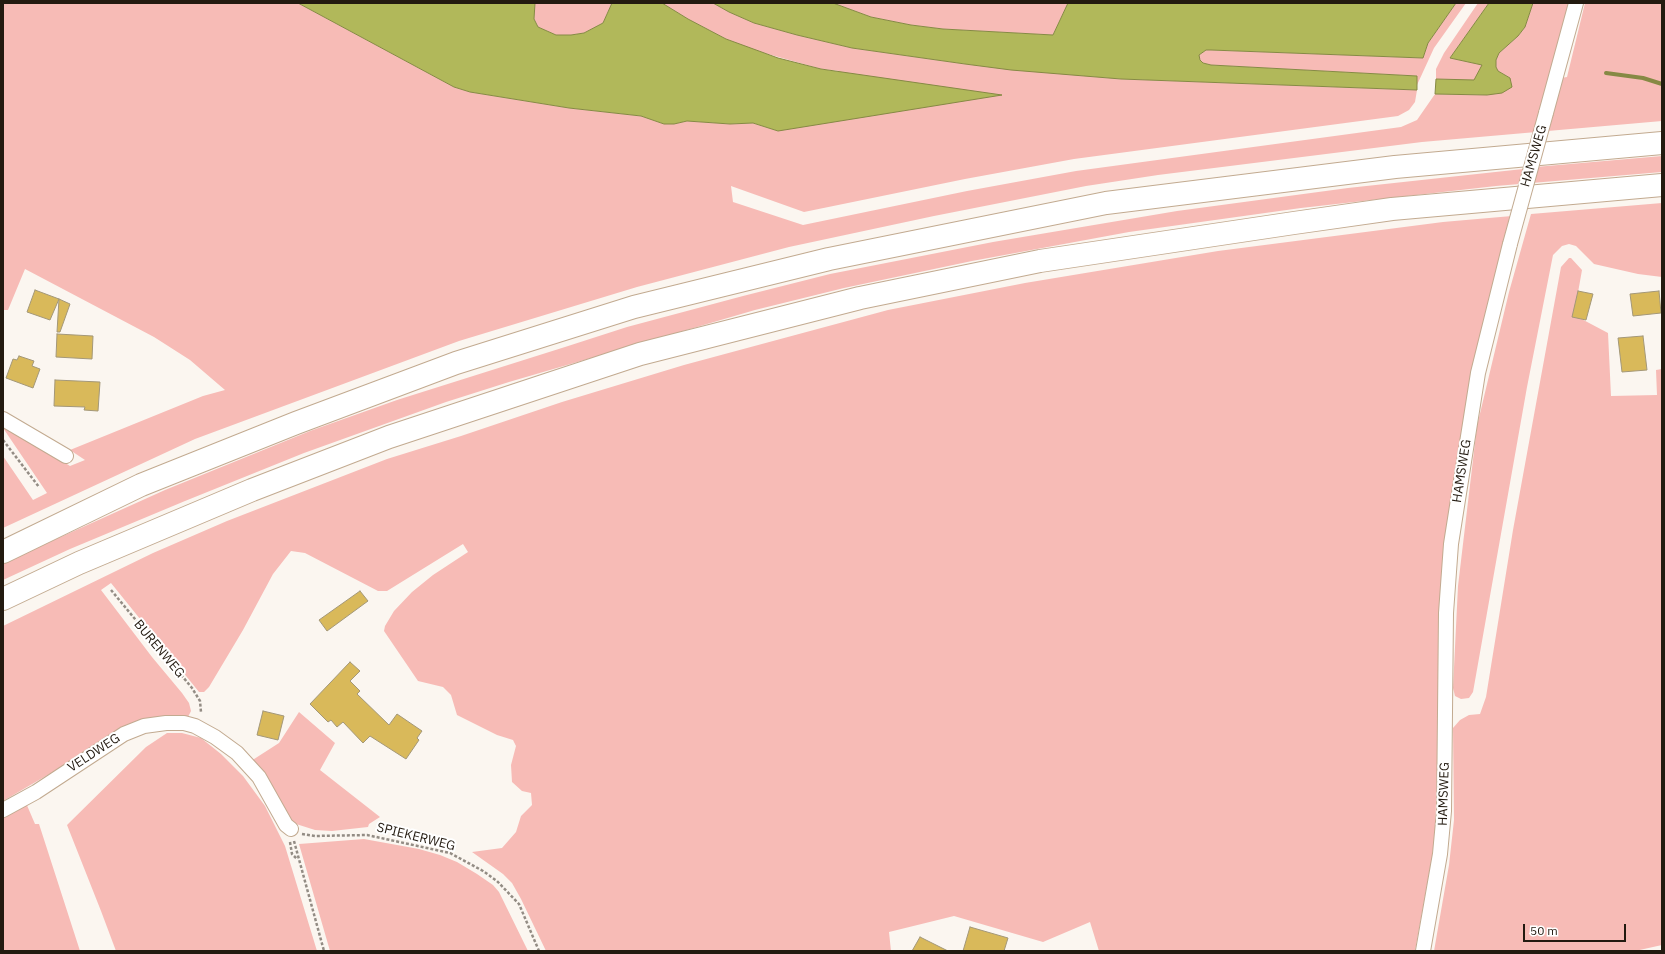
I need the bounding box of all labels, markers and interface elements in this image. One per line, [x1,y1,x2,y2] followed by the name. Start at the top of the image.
[1518,123,1550,189] street label: HAMSWEG
[1449,438,1475,504] street label: HAMSWEG
[130,617,188,681] street label: BURENWEG
[65,730,123,776] street label: VELDWEG
[1435,762,1453,826] street label: HAMSWEG
[375,820,457,854] street label: SPIEKERWEG
[1525,916,1628,942] scale bar
[1530,923,1558,938] text: 50 m

